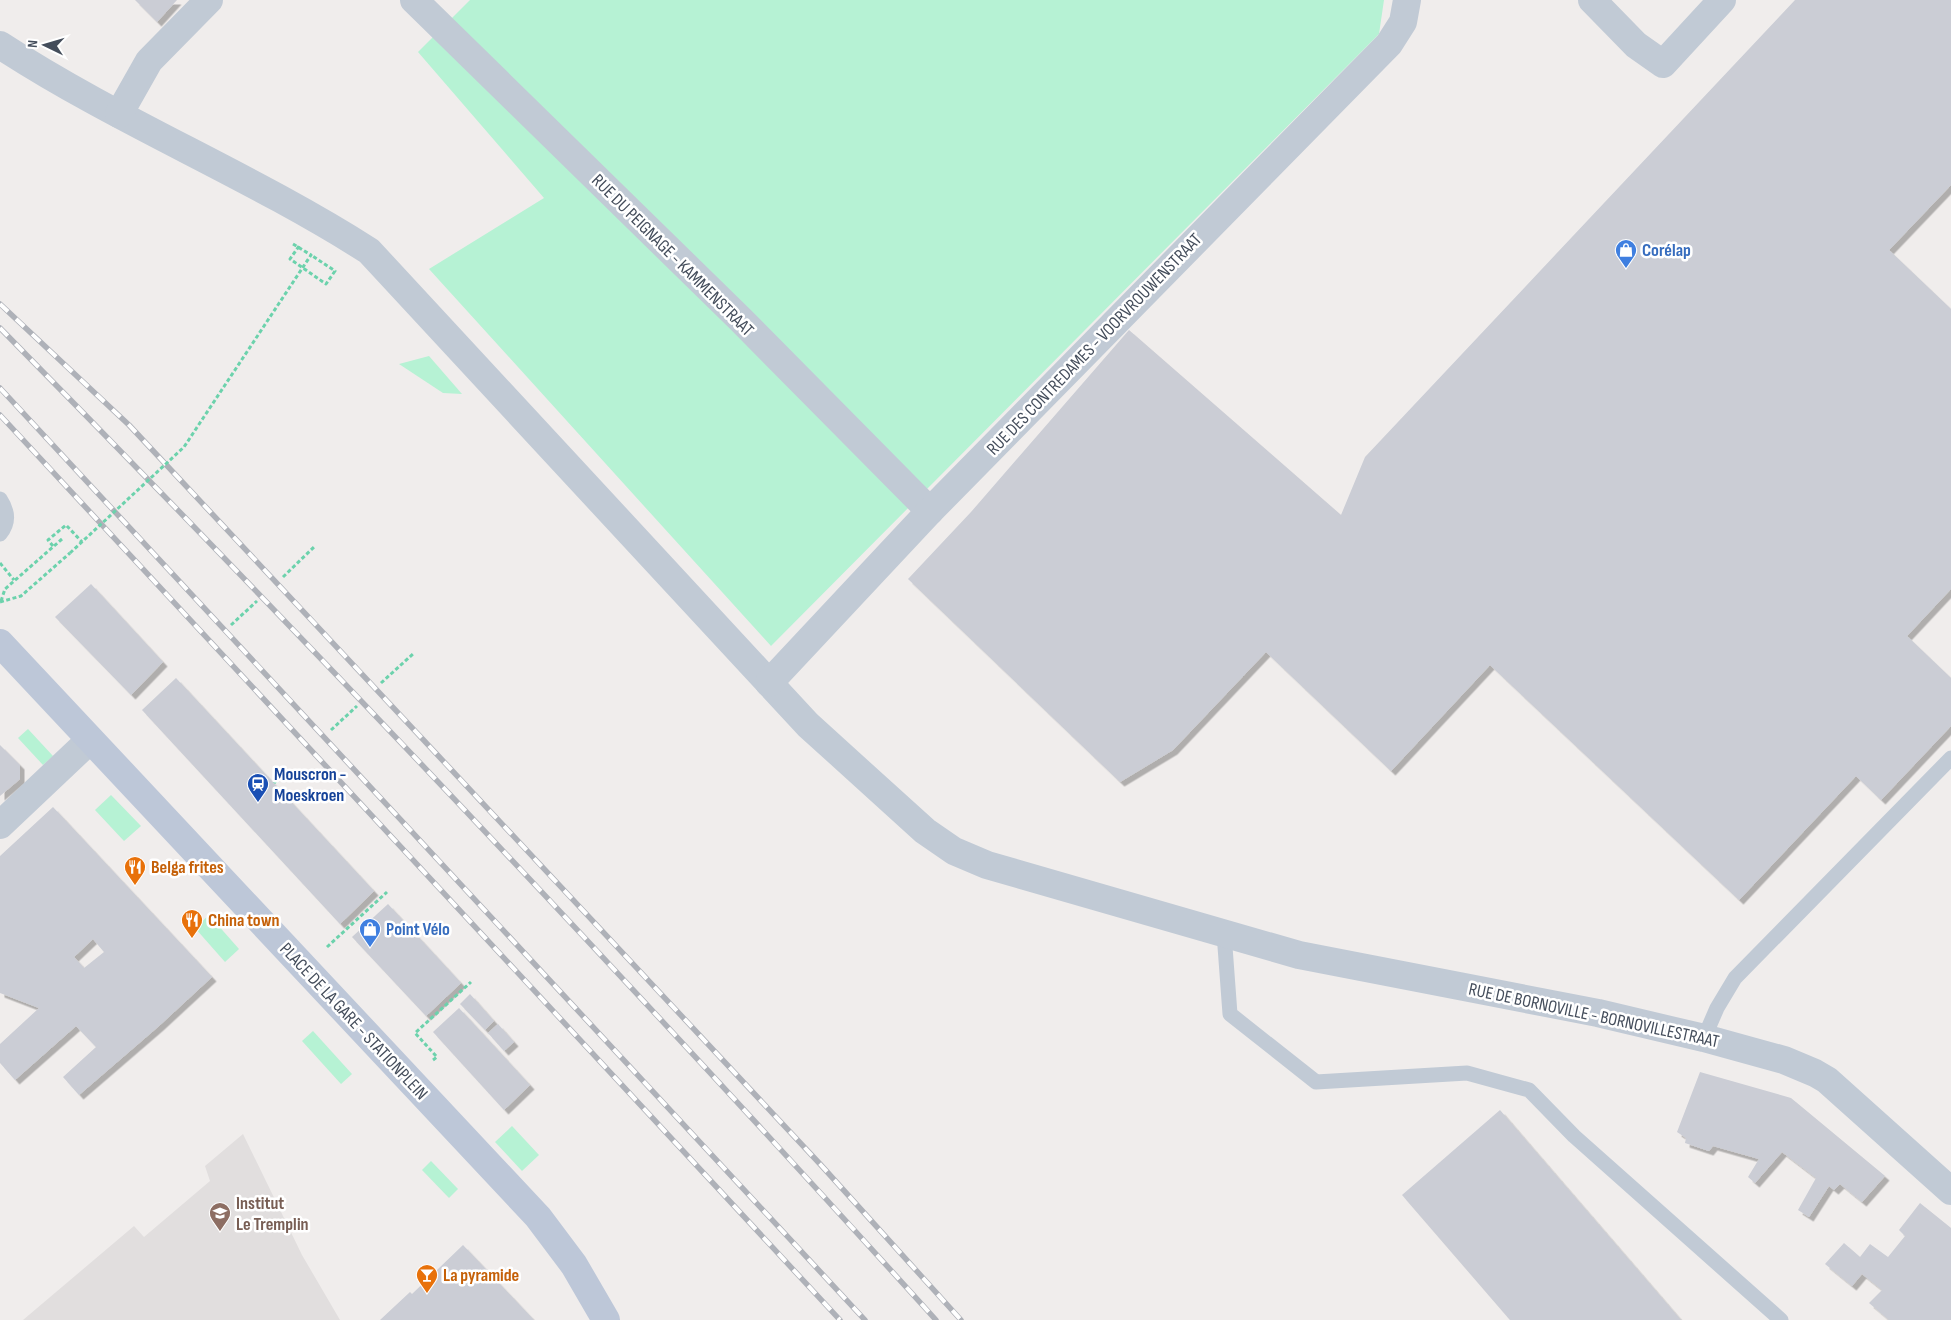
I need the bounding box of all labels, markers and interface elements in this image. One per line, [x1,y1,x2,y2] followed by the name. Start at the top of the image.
[20,20,70,70] north arrow
[24,39,41,48] text: N
[587,170,758,341] street label: RUE DU PEIGNAGE - KAMMENSTRAAT
[983,229,1206,460] street label: RUE DES CONTREDAMES - VOORVROUWENSTRAAT
[1614,238,1638,269] shop icon: Corélap
[1642,240,1691,261] place label: Corélap
[274,764,347,806] place label: Mouscron - Moeskroen
[246,772,270,803] station icon: Mouscron - Moeskroen
[123,855,147,886] restaurant icon: Belga frites
[151,857,224,878] place label: Belga frites
[180,908,204,939] restaurant icon: China town
[208,910,280,931] place label: China town
[358,917,382,948] shop icon: Point Vélo
[386,919,450,940] place label: Point Vélo
[275,939,432,1104] street label: PLACE DE LA GARE - STATIONPLEIN
[1467,979,1721,1052] street label: RUE DE BORNOVILLE - BORNOVILLESTRAAT
[236,1193,309,1235] place label: Institut Le Tremplin
[208,1201,232,1232] school or university icon: Institut Le Tremplin
[415,1263,439,1294] bar icon: La pyramide
[443,1265,519,1286] place label: La pyramide

